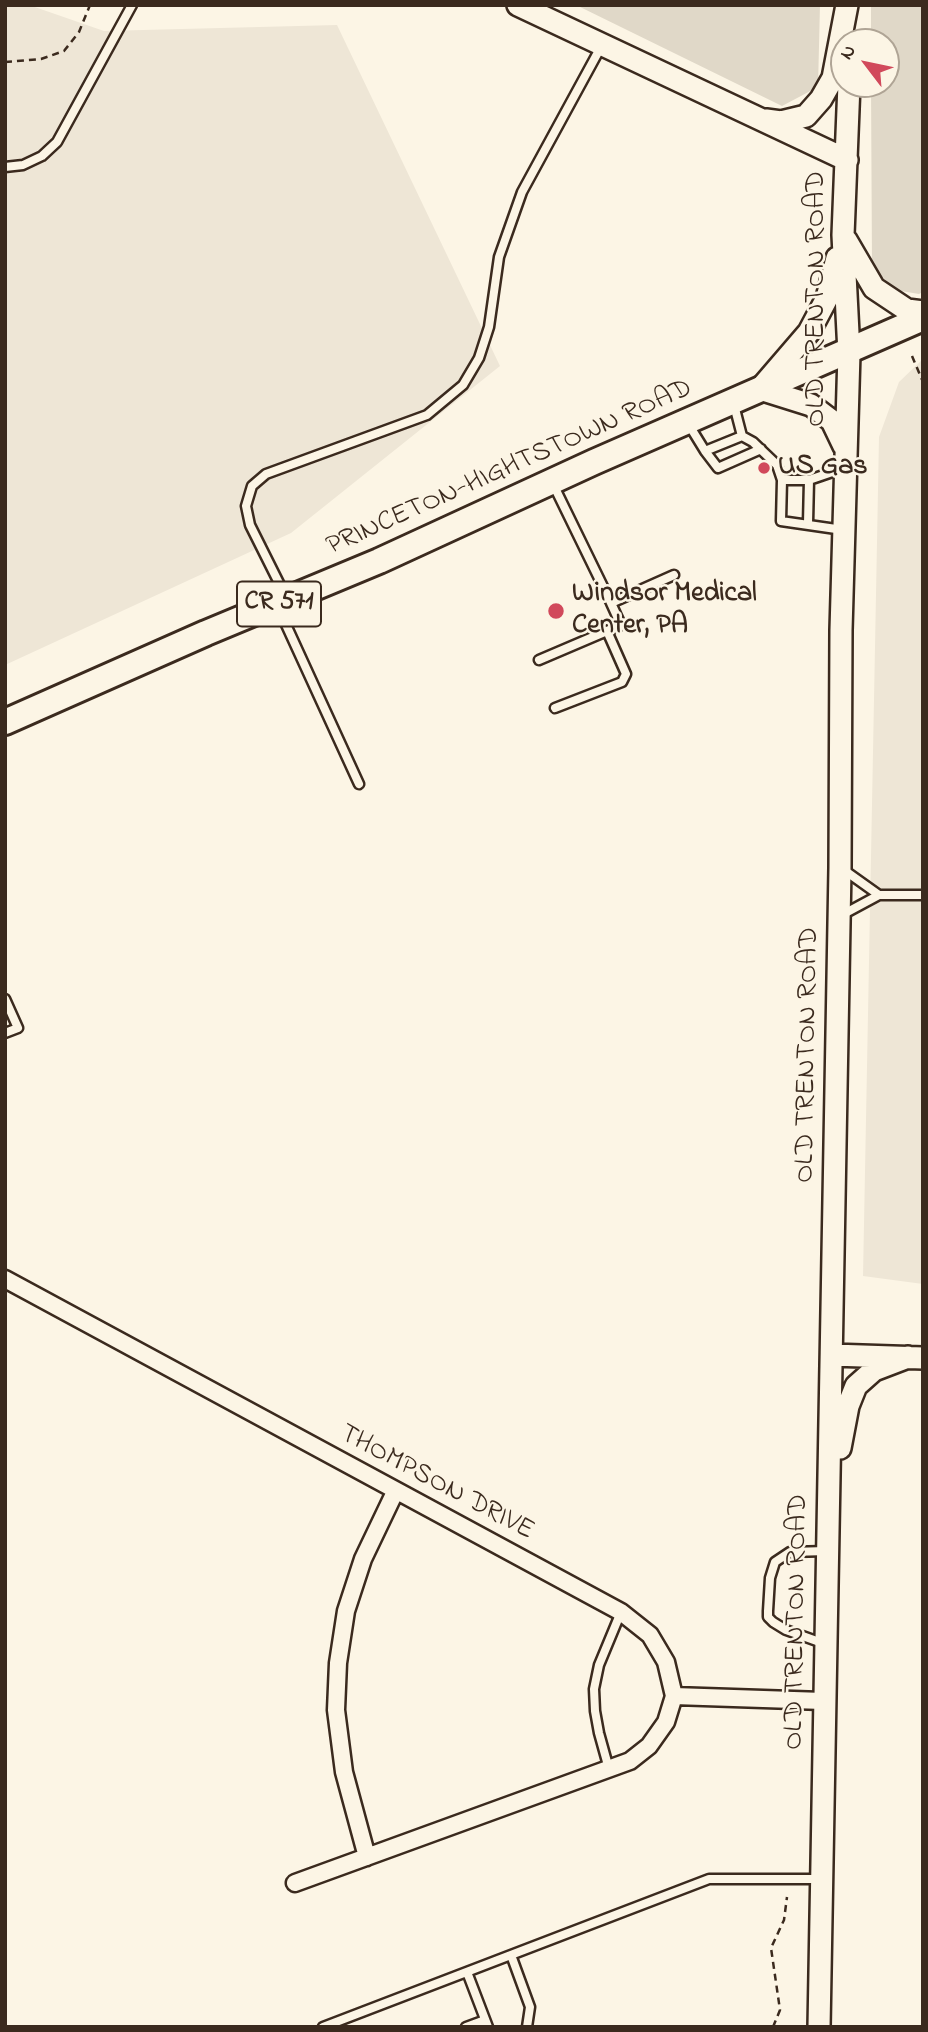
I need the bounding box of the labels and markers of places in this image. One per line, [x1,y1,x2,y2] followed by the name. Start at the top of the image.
[778,451,868,485] place label: US Gas
[756,460,772,476] marker: US Gas
[572,578,757,644] place label: Windsor Medical Center, PA
[546,601,566,621] marker: Windsor Medical Center, PA

